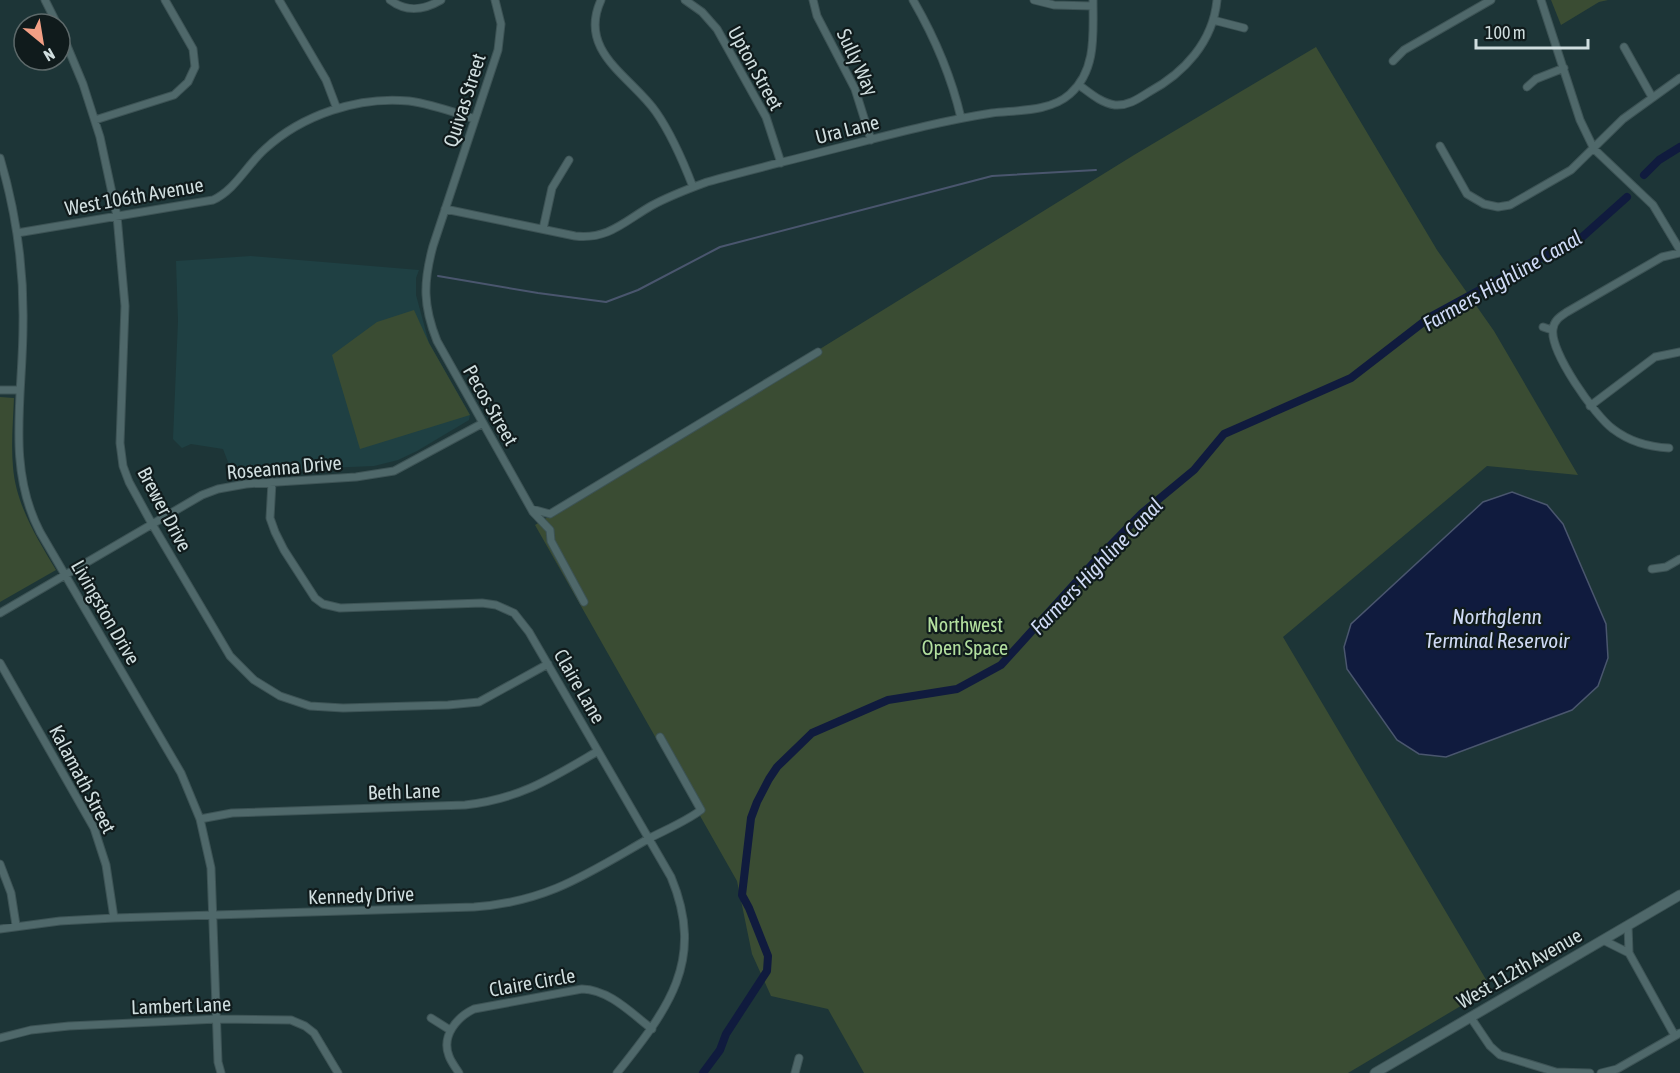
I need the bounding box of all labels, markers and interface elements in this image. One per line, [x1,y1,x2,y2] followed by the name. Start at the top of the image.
[12,12,72,72] north arrow
[1476,12,1588,50] scale bar
[724,22,789,114] street label: Upton Street
[1485,22,1526,43] text: 100 m
[833,25,883,99] street label: Sully Way
[41,45,58,65] text: N
[438,50,490,150] street label: Quivas Street
[813,110,881,148] street label: Ura Lane
[63,172,205,220] street label: West 106th Avenue
[1418,225,1586,335] water label: Farmers Highline Canal
[459,361,523,450] street label: Pecos Street
[226,451,342,483] street label: Roseanna Drive
[133,463,197,555] street label: Brewer Drive
[1025,493,1167,639] water label: Farmers Highline Canal
[67,556,145,668] street label: Livingston Drive
[1425,604,1570,652] water label: Northglenn Terminal Reservoir
[922,613,1008,659] park label: Northwest Open Space
[550,645,610,727] street label: Claire Lane
[45,721,121,837] street label: Kalamath Street
[367,778,441,804] street label: Beth Lane
[308,882,414,908] street label: Kennedy Drive
[1452,923,1586,1013] street label: West 112th Avenue
[487,963,577,1001] street label: Claire Circle
[131,992,231,1018] street label: Lambert Lane

